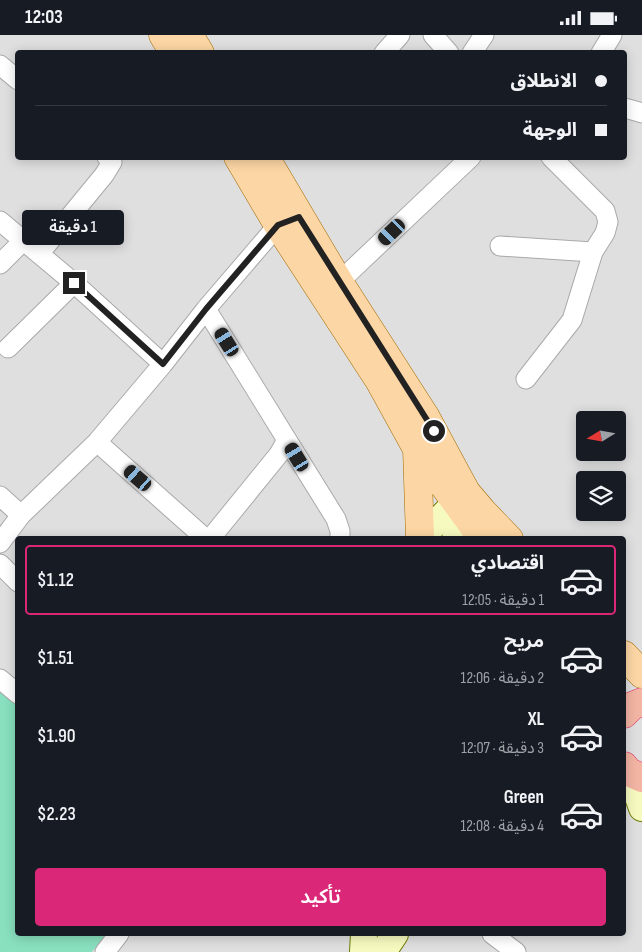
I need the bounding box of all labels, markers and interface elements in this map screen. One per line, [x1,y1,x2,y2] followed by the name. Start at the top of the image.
[25,6,63,29] text: 12:03
[511,70,577,93] text: الانطلاق
[523,119,577,142] text: الوجهة
[23,211,125,245] callout: 1 دقيقة
[375,216,408,248] car
[49,218,97,237] text: 1 دقيقة
[63,272,85,294] route end
[212,325,241,359] car
[576,411,626,461] north arrow
[576,411,626,521] map controls
[423,420,445,442] route start
[282,440,311,474] car
[121,462,154,494] car
[576,471,626,521] button: layers
[471,552,544,575] text: اقتصادي
[559,558,604,603] icon: car
[37,569,74,592] text: $1.12
[462,591,544,610] text: 1 دقيقة · 12:05
[504,630,544,653] text: مريح
[559,636,604,681] icon: car
[37,647,73,670] text: $1.51
[461,669,544,688] text: 2 دقيقة · 12:06
[528,708,544,731] text: XL
[559,714,604,759] icon: car
[37,725,75,748] text: $1.90
[461,739,544,758] text: 3 دقيقة · 12:07
[504,786,544,809] text: Green
[559,792,604,837] icon: car
[37,803,76,826] text: $2.23
[461,817,544,836] text: 4 دقيقة · 12:08
[35,868,606,926] button: تأكيد

